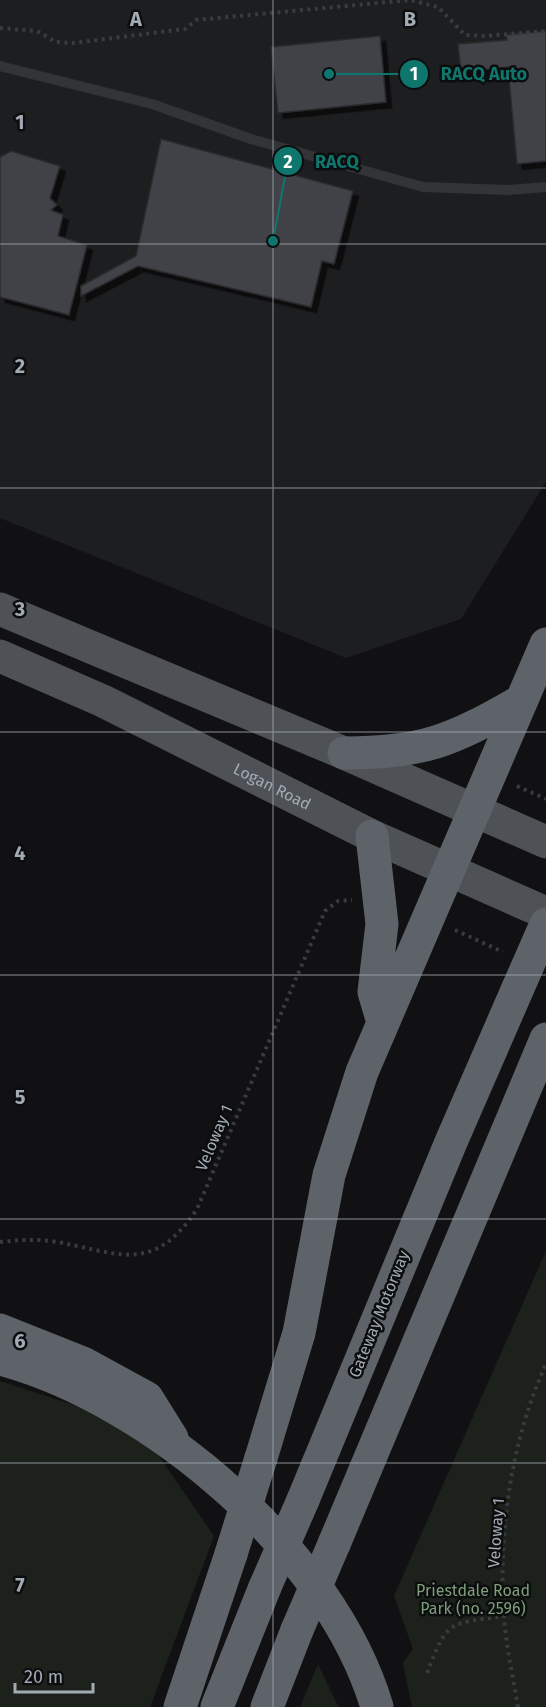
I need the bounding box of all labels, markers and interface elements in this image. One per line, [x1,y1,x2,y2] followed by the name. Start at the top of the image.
[129,7,143,31] text: A
[404,7,416,31] text: B
[399,56,539,92] callout: RACQ Auto
[410,63,418,85] text: 1
[441,63,527,85] text: RACQ Auto
[15,110,25,134] text: 1
[273,143,371,179] callout: RACQ
[283,151,293,173] text: 2
[315,151,360,173] text: RACQ
[15,354,25,378] text: 2
[14,597,25,621] text: 3
[231,759,314,813] street label: Logan Road
[14,841,26,865] text: 4
[15,1085,26,1109] text: 5
[192,1102,236,1174] street label: Veloway 1
[345,1248,413,1380] street label: Gateway Motorway
[14,1329,26,1353] text: 6
[484,1497,508,1569] street label: Veloway 1
[15,1573,25,1597] text: 7
[416,1581,530,1618] park label: Priestdale Road Park (no. 2596)
[15,1656,93,1694] scale bar
[24,1666,63,1688] text: 20 m

